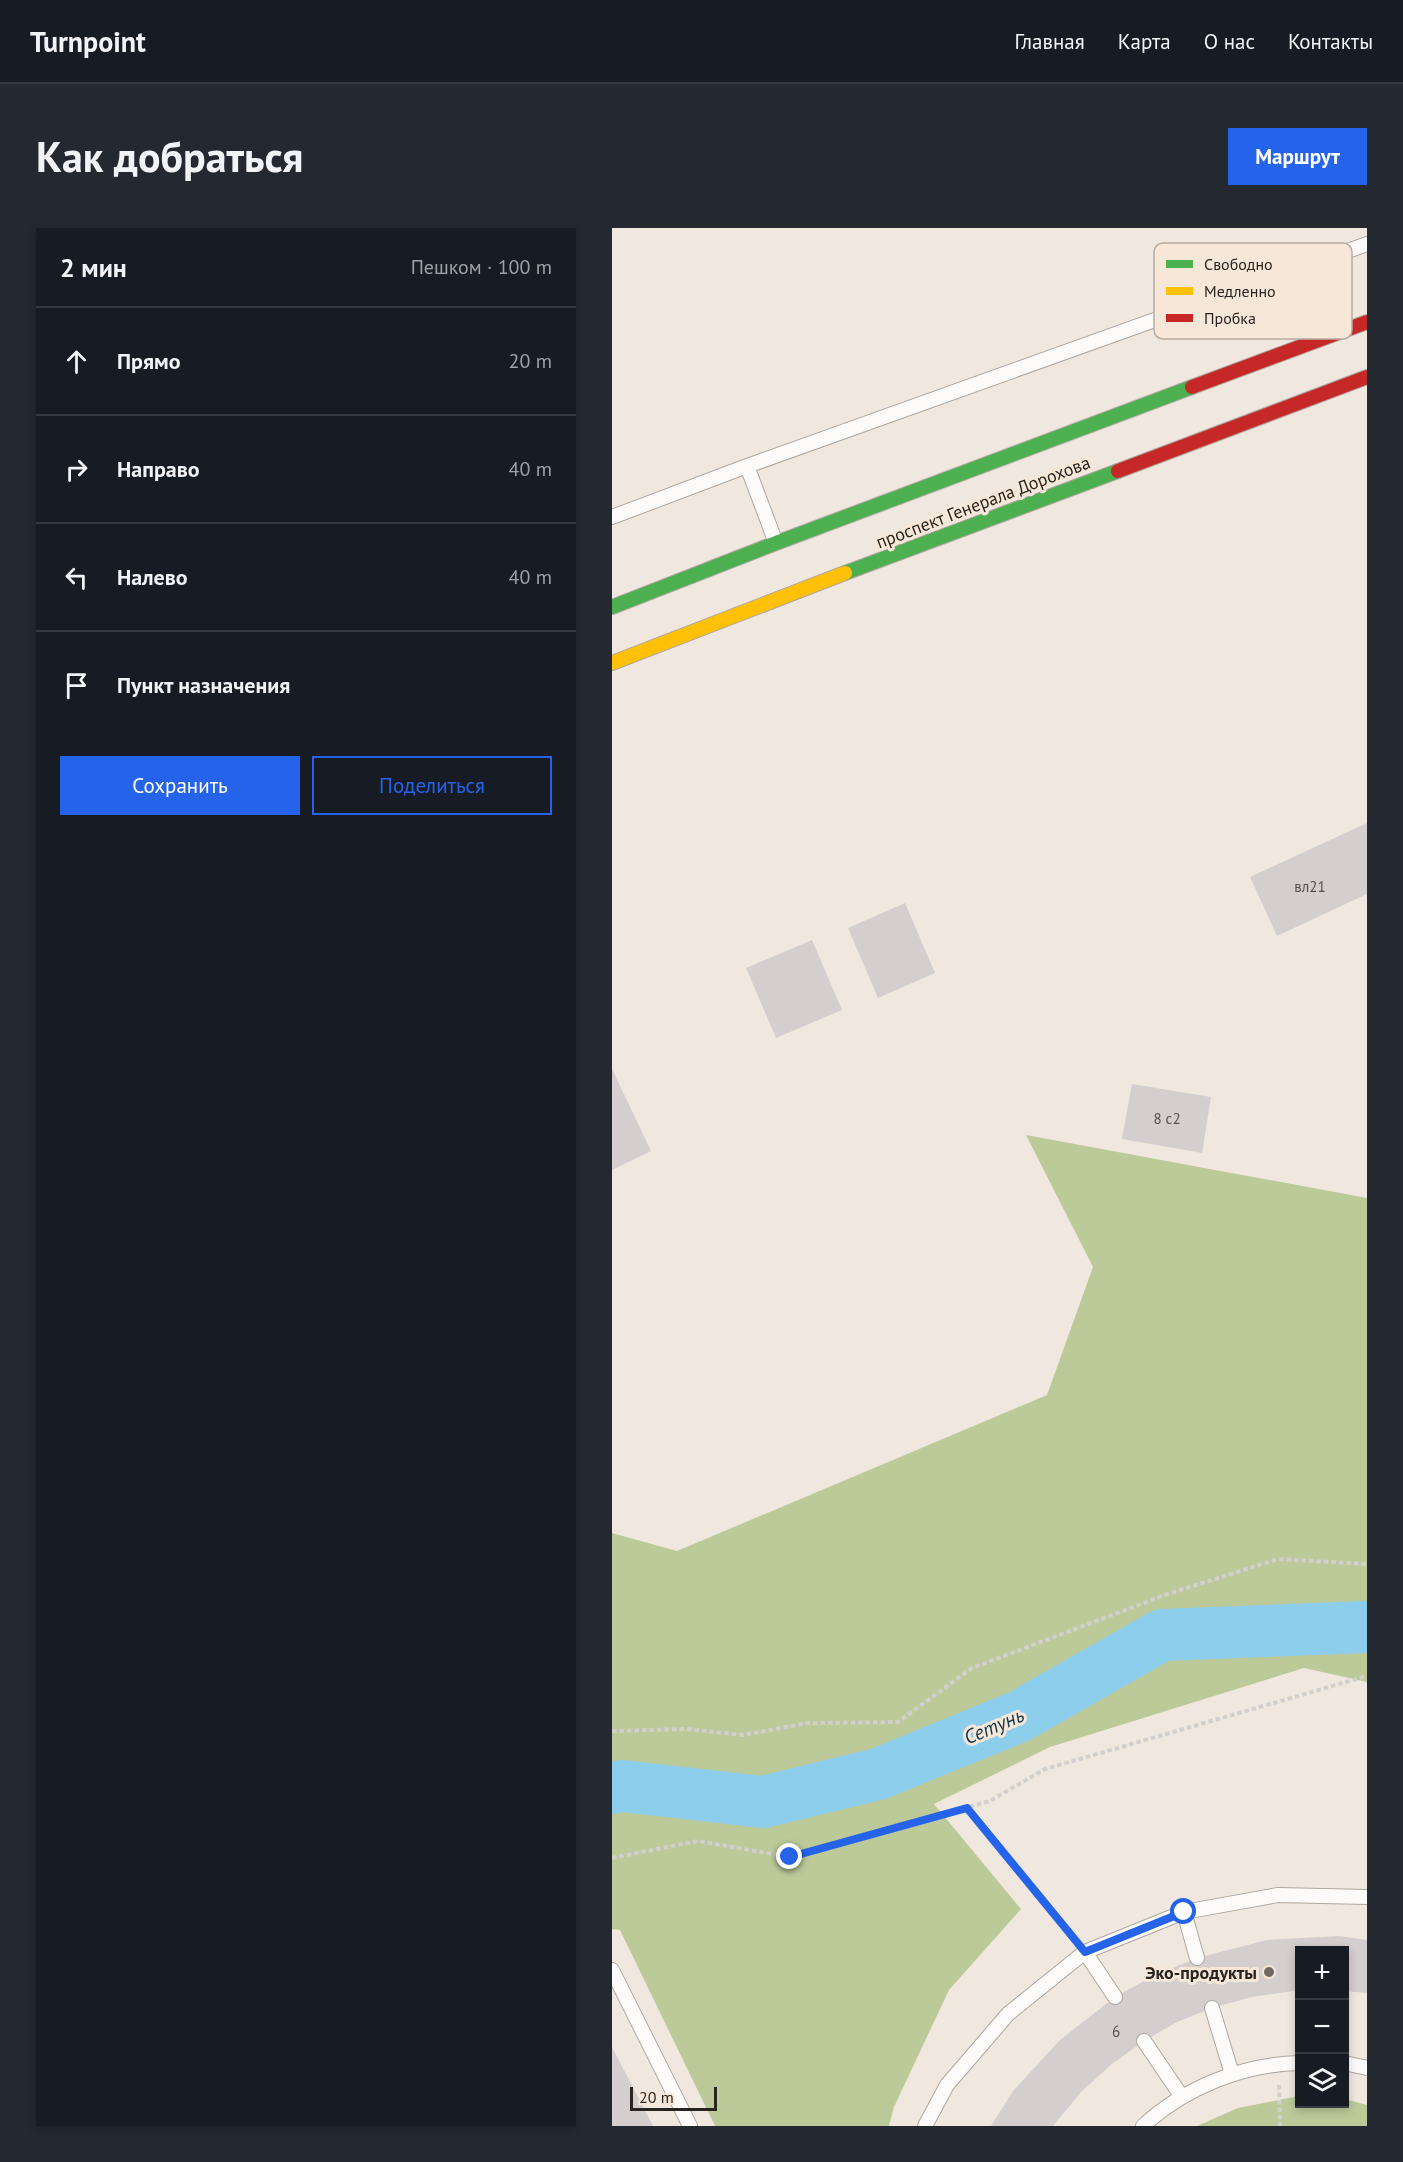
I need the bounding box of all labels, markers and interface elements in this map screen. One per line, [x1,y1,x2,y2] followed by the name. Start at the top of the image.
[30,23,146,60] text: Turnpoint
[1014,28,1085,55] text: Главная
[1118,28,1171,55] text: Карта
[1204,28,1255,55] text: О нас
[1288,28,1373,55] text: Контакты
[1228,128,1367,185] button: Маршрут
[36,129,303,184] text: Как добраться
[1154,243,1352,339] legend
[60,251,127,284] text: 2 мин
[411,254,552,280] text: Пешком · 100 m
[1204,254,1273,274] text: Свободно
[1204,281,1276,301] text: Медленно
[1204,308,1256,328] text: Пробка
[60,345,93,378] icon: ahead
[117,347,180,375] text: Прямо
[509,348,552,374] text: 20 m
[873,450,1093,554] street label: проспект Генерала Дорохова
[60,453,93,486] icon: right
[117,455,200,483] text: Направо
[509,456,552,482] text: 40 m
[60,561,93,594] icon: left
[117,563,188,591] text: Налево
[509,564,552,590] text: 40 m
[60,669,93,702] icon: arrive
[117,671,290,699] text: Пункт назначения
[60,756,300,815] button: Сохранить
[312,756,552,815] button: Поделиться
[1294,877,1326,896] house number: вл21
[1153,1109,1181,1128] house number: 8 с2
[960,1702,1028,1750] water label: Сетунь
[776,1843,802,1869] route end
[1170,1898,1196,1924] route start
[1295,1946,1349,2108] map controls
[1295,1946,1349,2000] button: +
[1145,1961,1257,1984] place label: Эко-продукты
[1262,1965,1276,1979] marker: Эко-продукты
[1295,2000,1349,2054] button: −
[1112,2022,1120,2041] house number: 6
[1295,2054,1349,2108] button: layers
[630,2084,717,2112] scale bar
[639,2087,674,2107] text: 20 m

